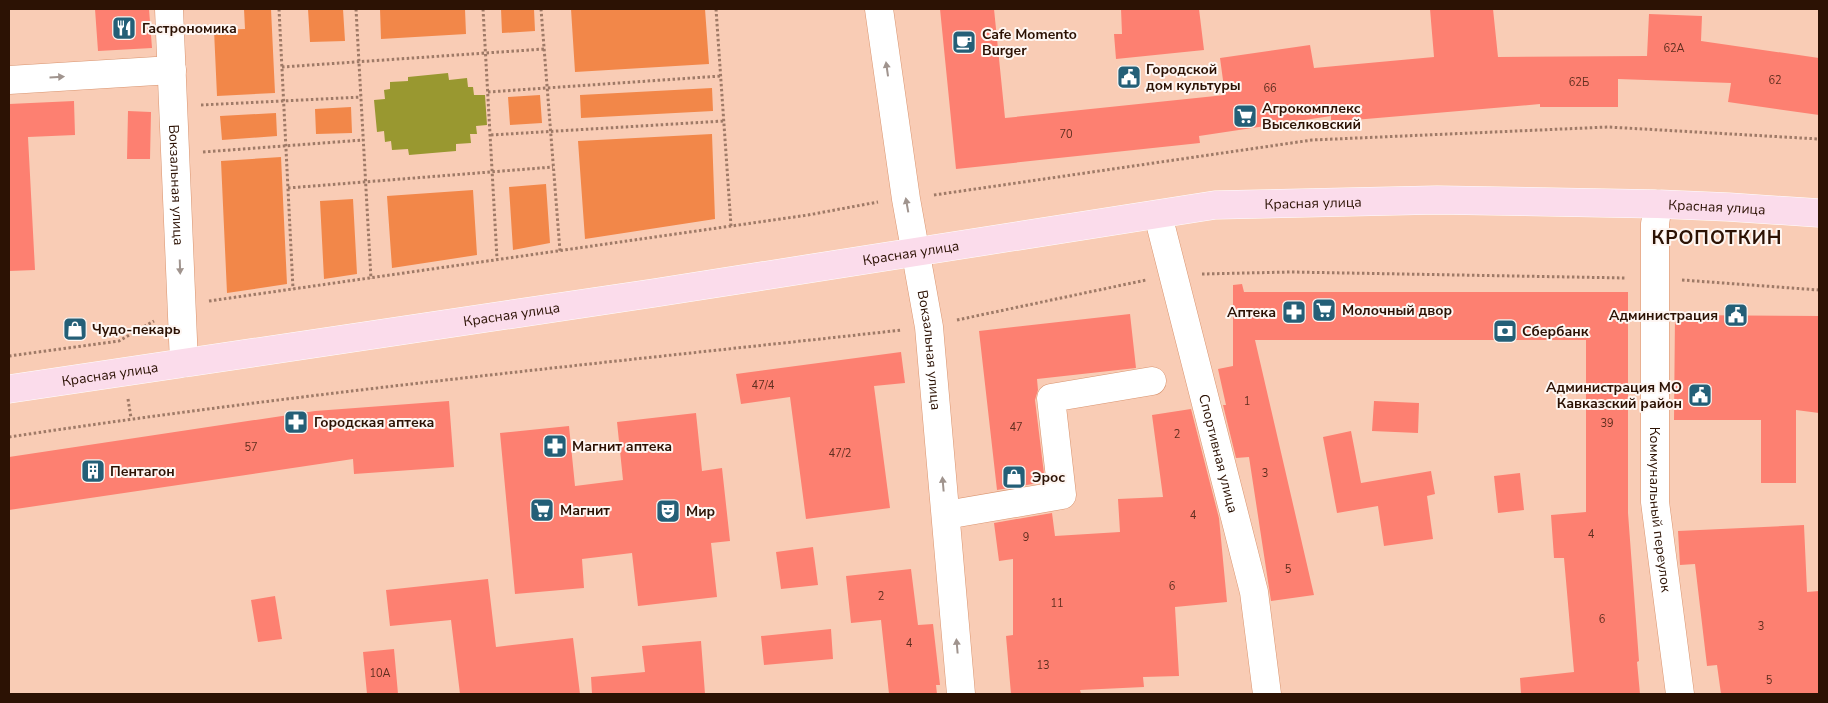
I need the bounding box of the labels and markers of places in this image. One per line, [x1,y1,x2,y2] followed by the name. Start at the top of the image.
[111,15,137,41] restaurant icon: Гастрономика
[142,19,237,38] place label: Гастрономика
[982,25,1077,60] place label: Cafe Momento Burger
[951,29,977,55] cafe icon: Cafe Momento Burger
[1146,60,1241,95] place label: Городской дом культуры
[1116,64,1142,90] public building icon: Городской дом культуры
[1262,99,1361,134] place label: Агрокомплекс Выселковский
[1232,103,1258,129] supermarket icon: Агрокомплекс Выселковский
[1311,297,1337,323] supermarket icon: Молочный двор
[1281,299,1307,325] pharmacy icon: Аптека
[1342,301,1452,320] place label: Молочный двор
[1723,302,1749,328] public building icon: Администрация
[1227,303,1276,322] place label: Аптека
[1609,306,1718,325] place label: Администрация
[62,316,88,342] shop icon: Чудо-пекарь
[1492,318,1518,344] bank icon: Сбербанк
[92,320,181,339] place label: Чудо-пекарь
[1522,322,1589,341] place label: Сбербанк
[1546,378,1682,413] place label: Администрация МО Кавказский район
[1687,382,1713,408] public building icon: Администрация МО Кавказский район
[283,409,309,435] pharmacy icon: Городская аптека
[314,413,434,432] place label: Городская аптека
[542,433,568,459] pharmacy icon: Магнит аптека
[572,437,672,456] place label: Магнит аптека
[80,458,106,484] building icon: Пентагон
[110,462,175,481] place label: Пентагон
[1001,464,1027,490] shop icon: Эрос
[1032,468,1065,487] place label: Эрос
[529,497,555,523] supermarket icon: Магнит
[655,498,681,524] theatre icon: Мир
[560,501,610,520] place label: Магнит
[686,502,715,521] place label: Мир

